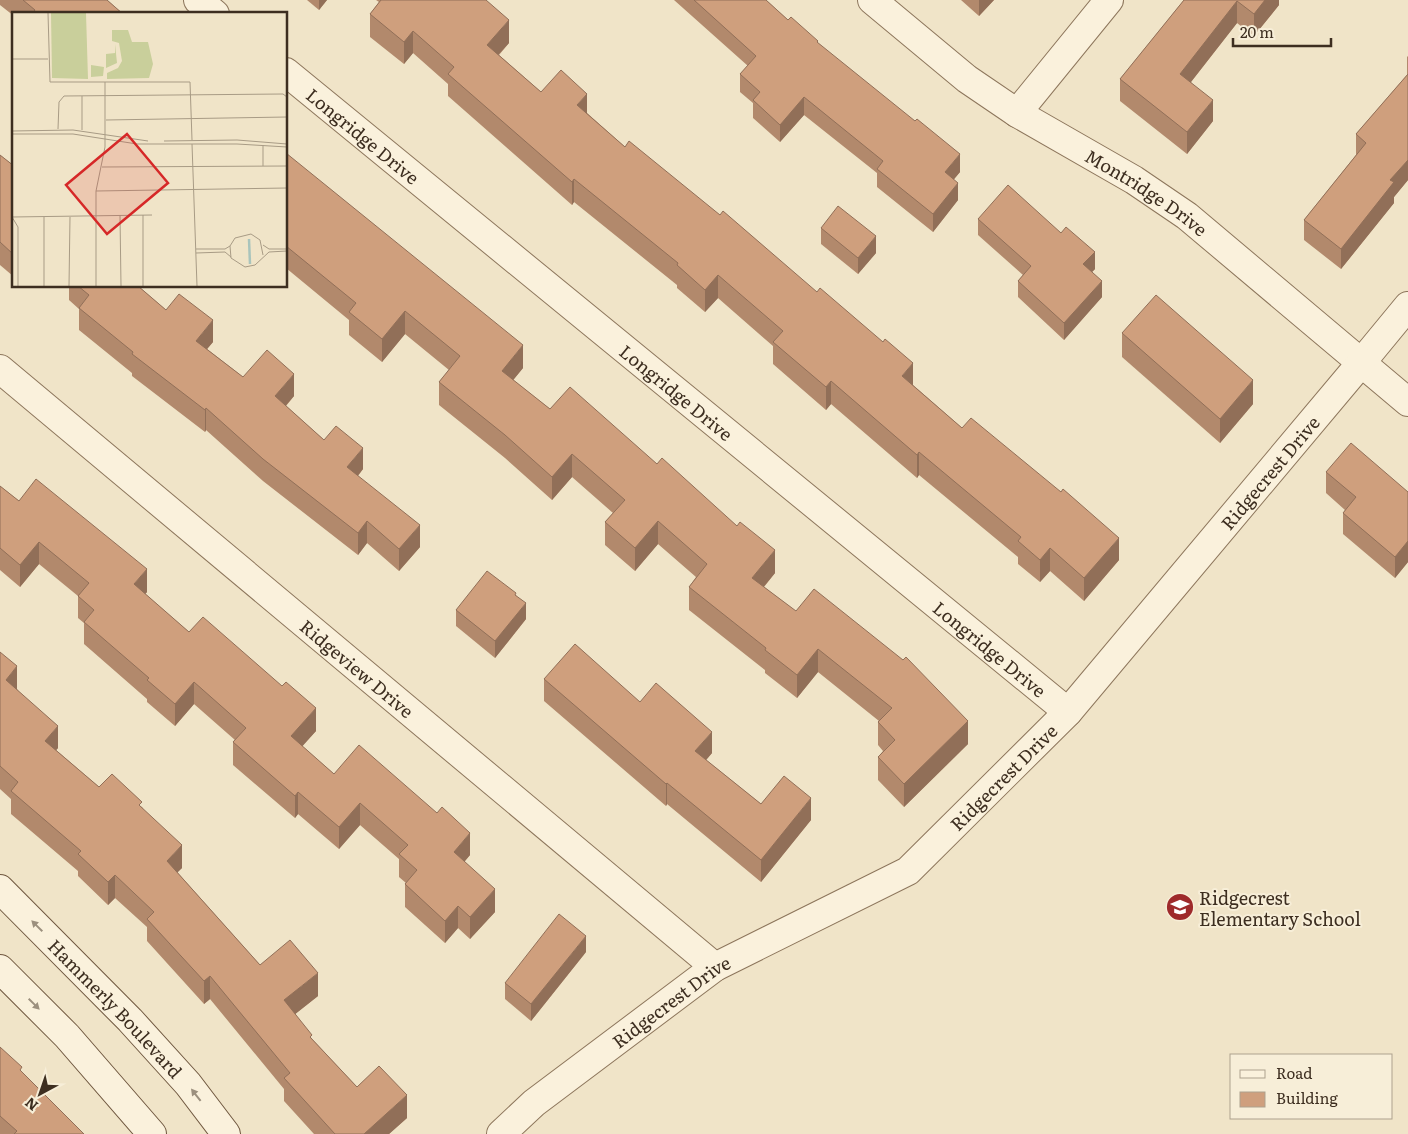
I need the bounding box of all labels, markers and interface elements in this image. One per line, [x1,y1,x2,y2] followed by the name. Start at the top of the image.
[12,12,288,288] inset map
[1233,15,1330,47] scale bar
[1240,20,1274,43] text: 20 m
[301,81,426,190] street label: Longridge Drive
[1081,142,1214,242] street label: Montridge Drive
[614,337,739,446] street label: Longridge Drive
[1213,409,1325,535] street label: Ridgecrest Drive
[928,594,1053,703] street label: Longridge Drive
[295,612,420,724] street label: Ridgeview Drive
[943,717,1063,836] street label: Ridgecrest Drive
[1199,884,1361,932] place label: Ridgecrest Elementary School
[1165,892,1195,922] school or university icon: Ridgecrest Elementary School
[31,920,43,932] one-way arrow
[43,932,189,1084] street label: Hammerly Boulevard
[606,948,735,1054] street label: Ridgecrest Drive
[28,997,40,1009] one-way arrow
[1230,1054,1393,1119] legend
[1276,1061,1312,1084] text: Road
[15,1069,65,1119] north arrow
[1276,1086,1338,1109] text: Building
[191,1089,202,1102] one-way arrow
[20,1093,42,1116] text: N

